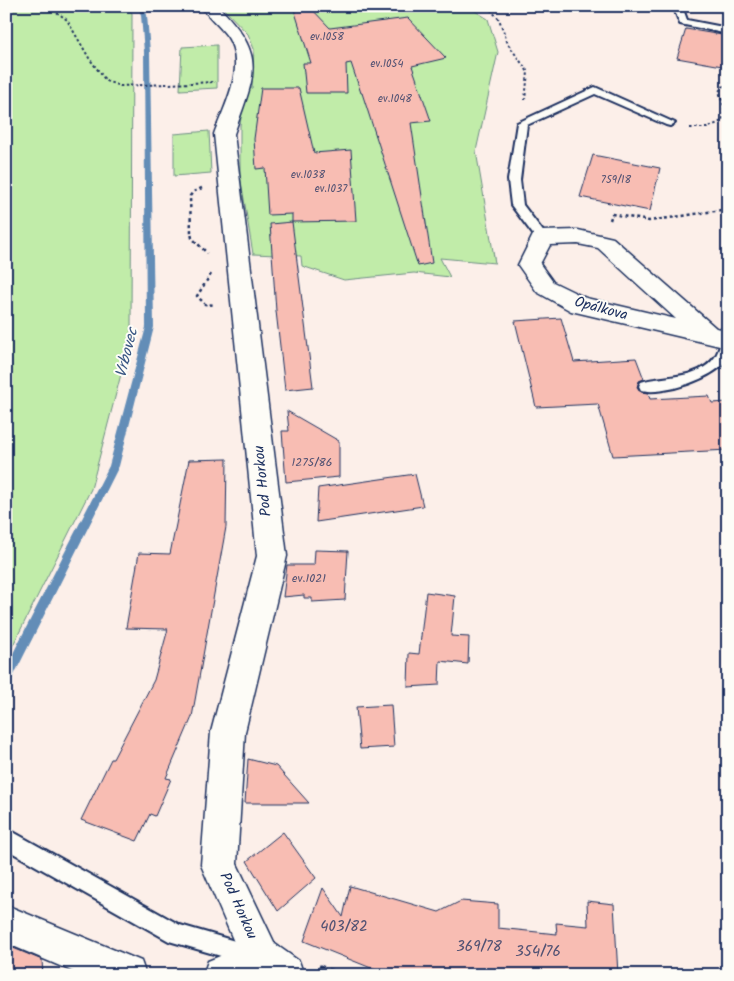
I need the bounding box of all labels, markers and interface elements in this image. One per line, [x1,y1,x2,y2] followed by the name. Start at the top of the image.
[310,28,344,46] house number: ev.1058
[370,55,404,73] house number: ev.1054
[378,90,412,108] house number: ev.1048
[291,166,325,184] house number: ev.1038
[601,171,632,189] house number: 759/18
[315,180,348,198] house number: ev.1037
[572,290,630,328] street label: Opálkova
[109,324,146,381] water label: Vrbovec
[247,444,279,518] street label: Pod Horkou
[292,453,332,472] house number: 1275/86
[292,569,326,588] house number: ev.1021
[213,869,263,943] street label: Pod Horkou
[320,915,368,939] house number: 403/82
[456,935,503,959] house number: 369/78
[515,940,561,964] house number: 354/76

